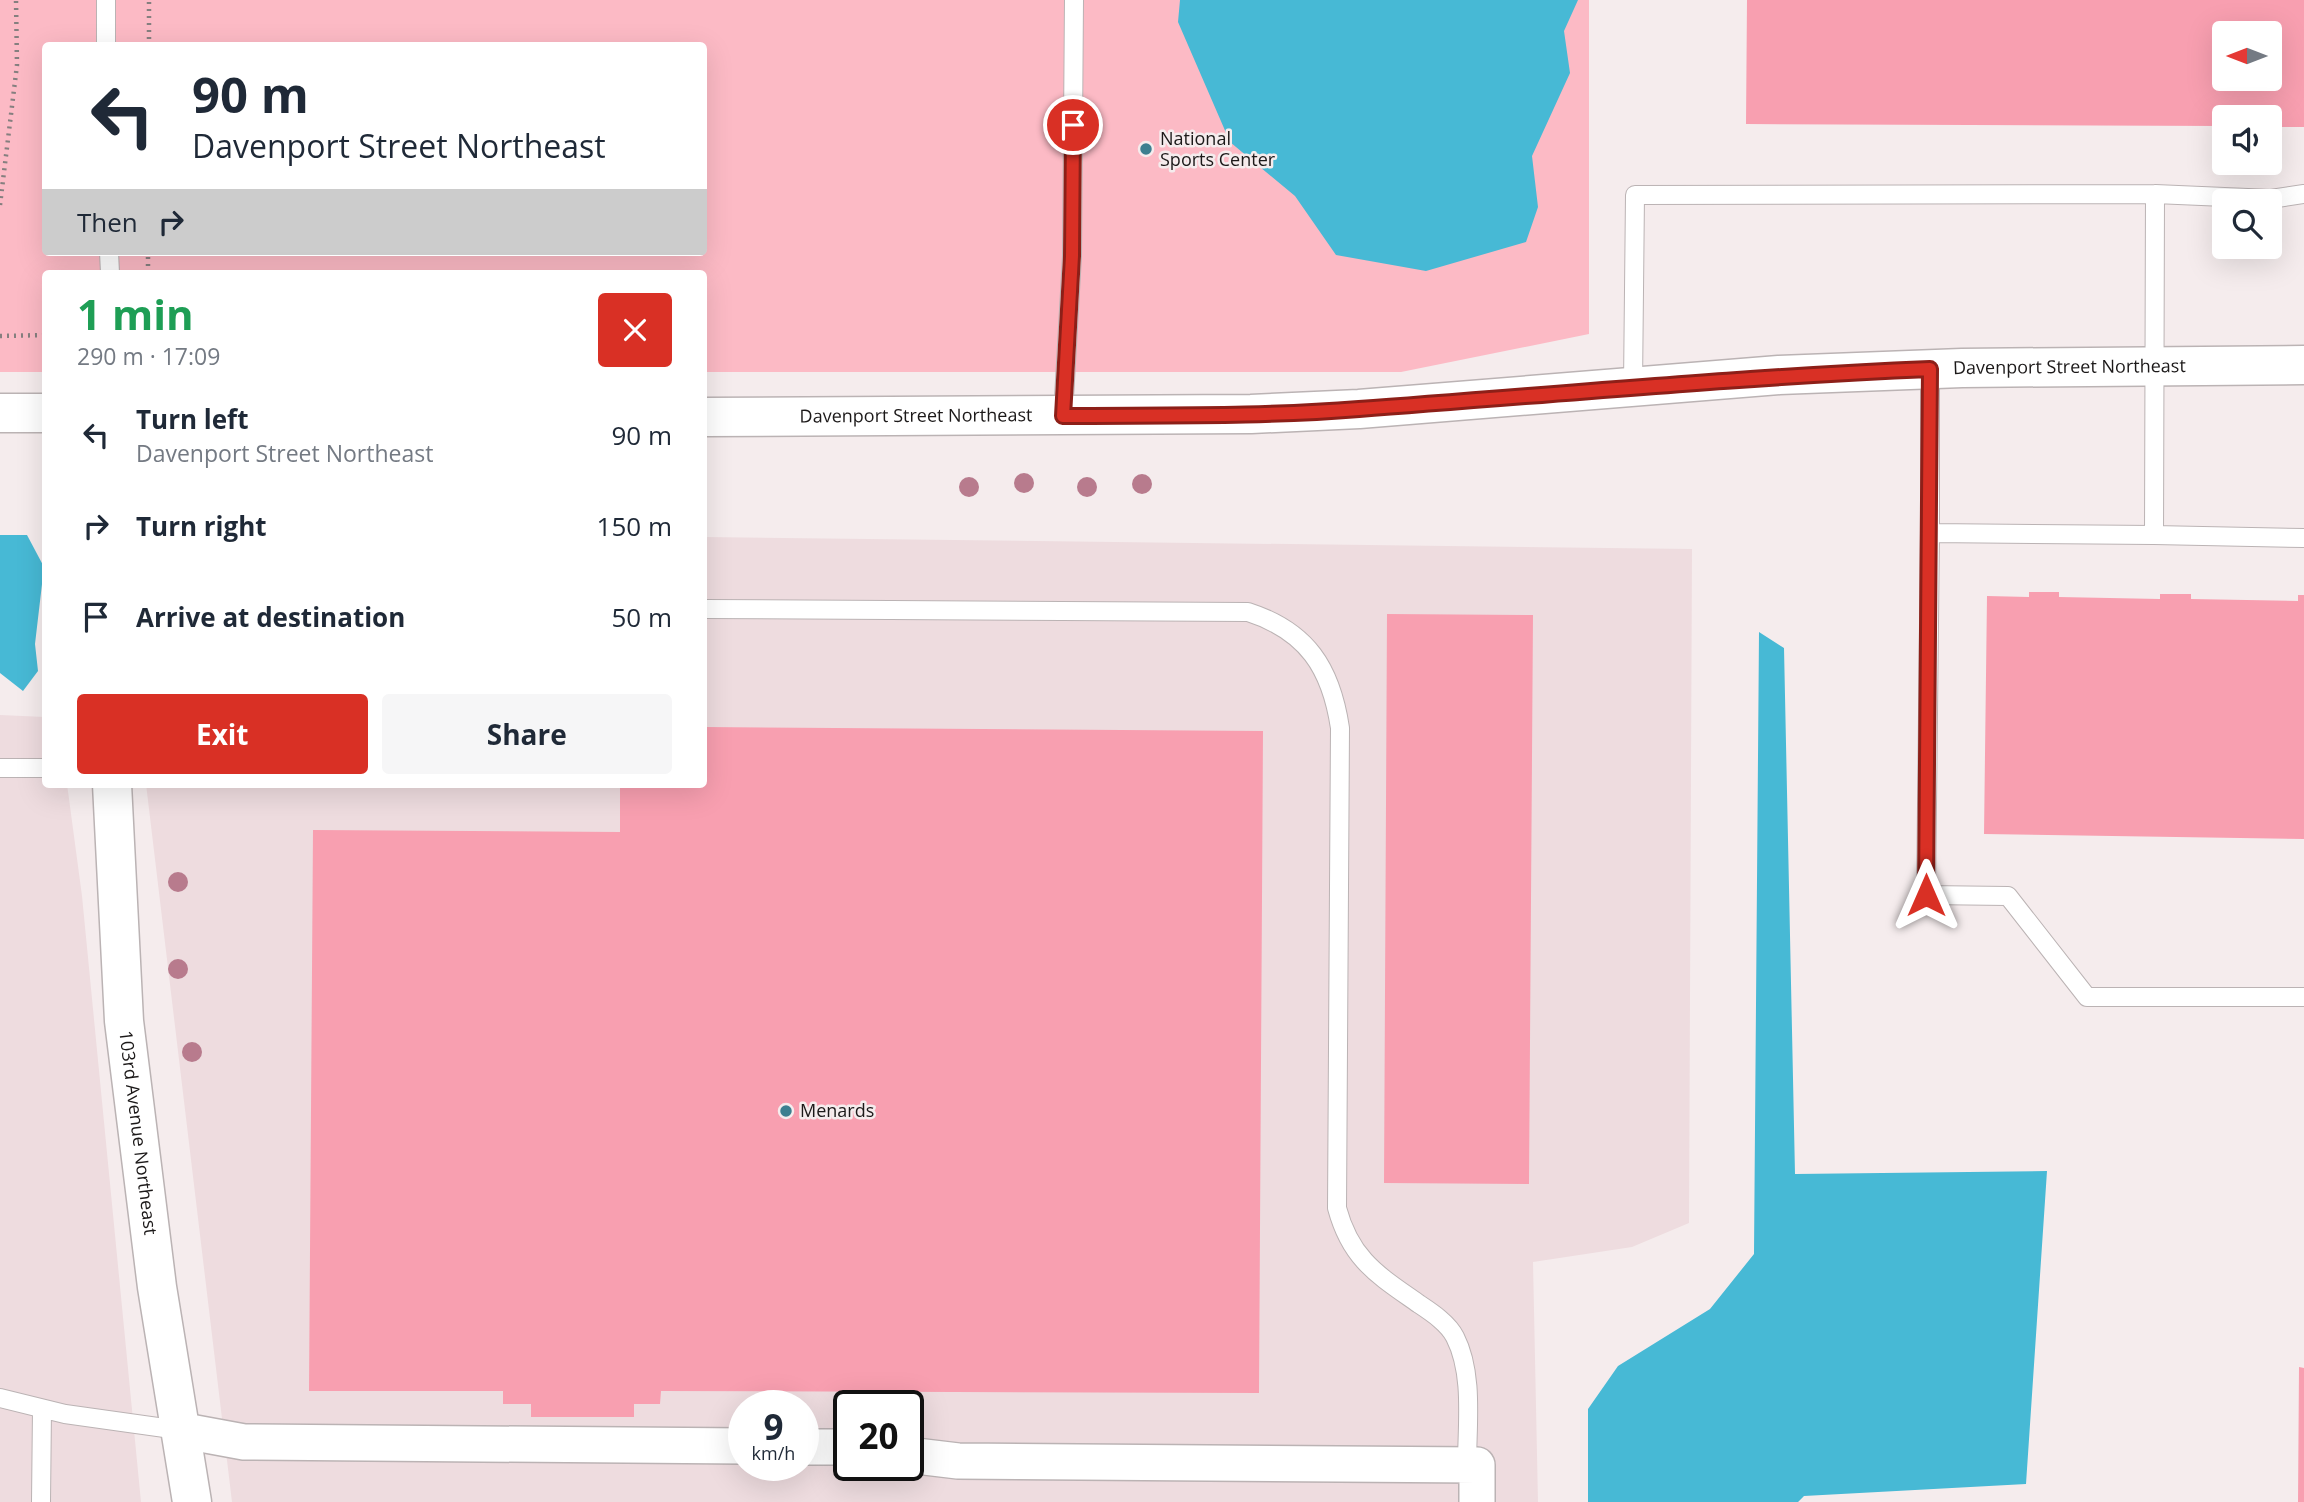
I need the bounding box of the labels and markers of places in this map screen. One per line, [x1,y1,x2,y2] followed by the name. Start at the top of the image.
[1043,95,1103,155] pin
[1160,126,1276,171] place label: National Sports Center
[1138,141,1154,157] marker: National Sports Center
[800,1098,874,1122] place label: Menards
[778,1103,794,1119] marker: Menards

